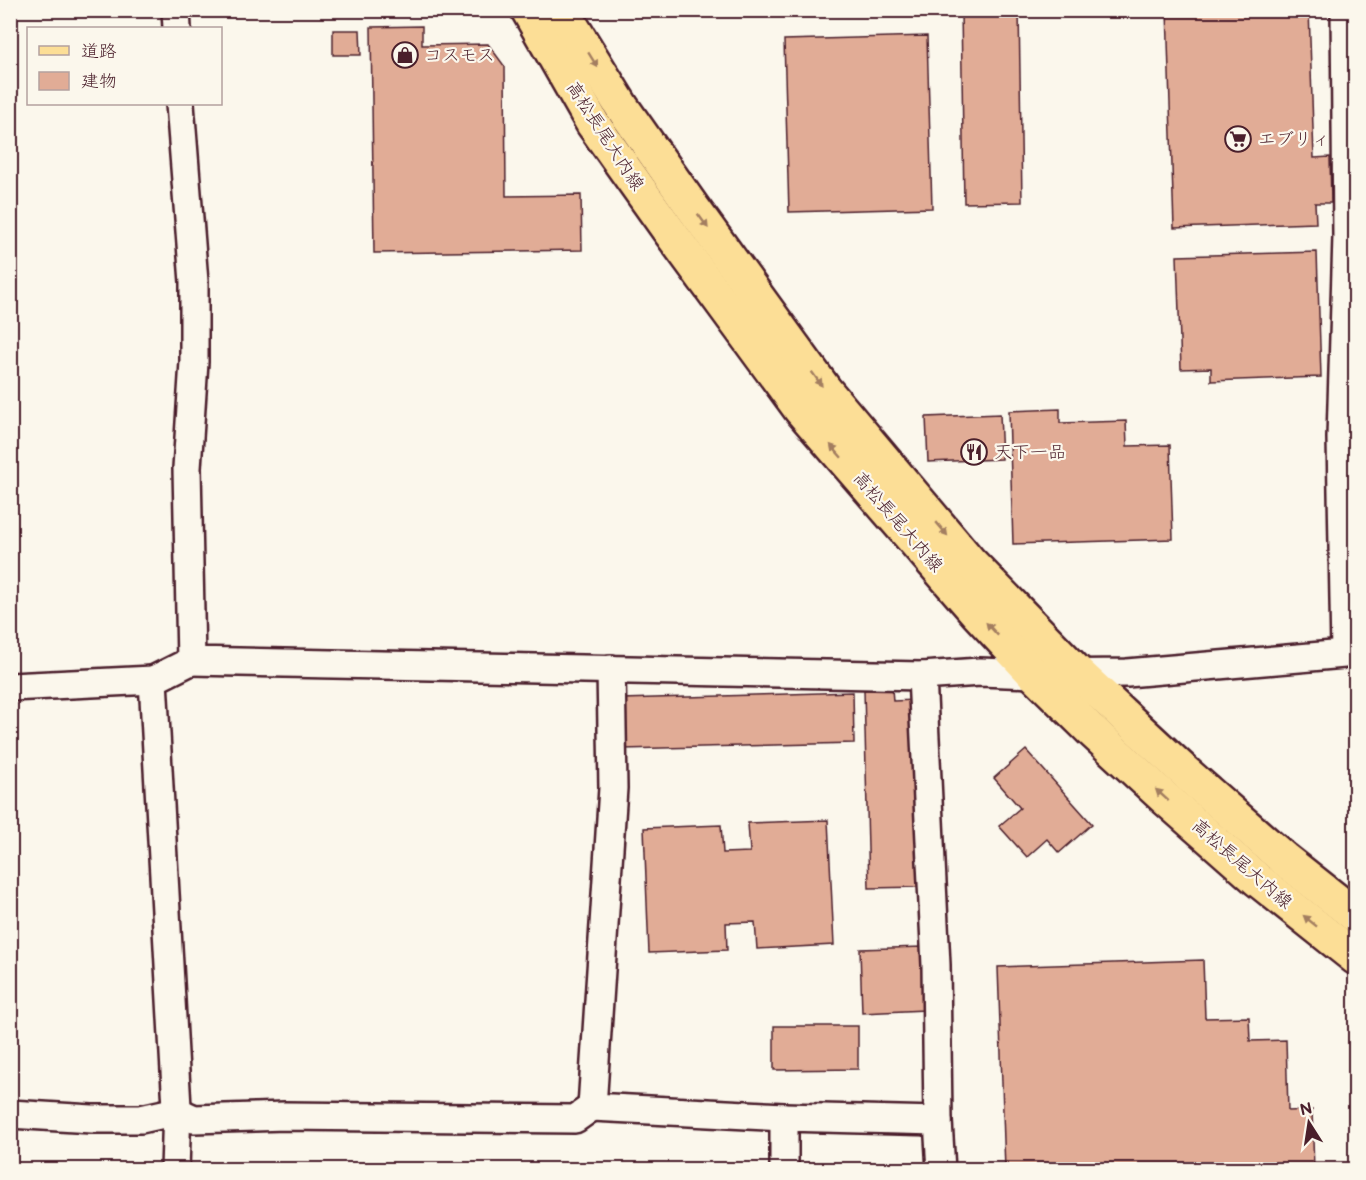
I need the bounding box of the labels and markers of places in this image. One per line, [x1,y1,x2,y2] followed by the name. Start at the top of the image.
[390,40,420,70] shop icon: コスモス
[424,45,495,66] place label: コスモス
[1223,124,1253,154] supermarket icon: エブリィ
[1258,129,1330,150] place label: エブリィ
[959,437,989,467] restaurant icon: 天下一品
[994,442,1066,463] place label: 天下一品

